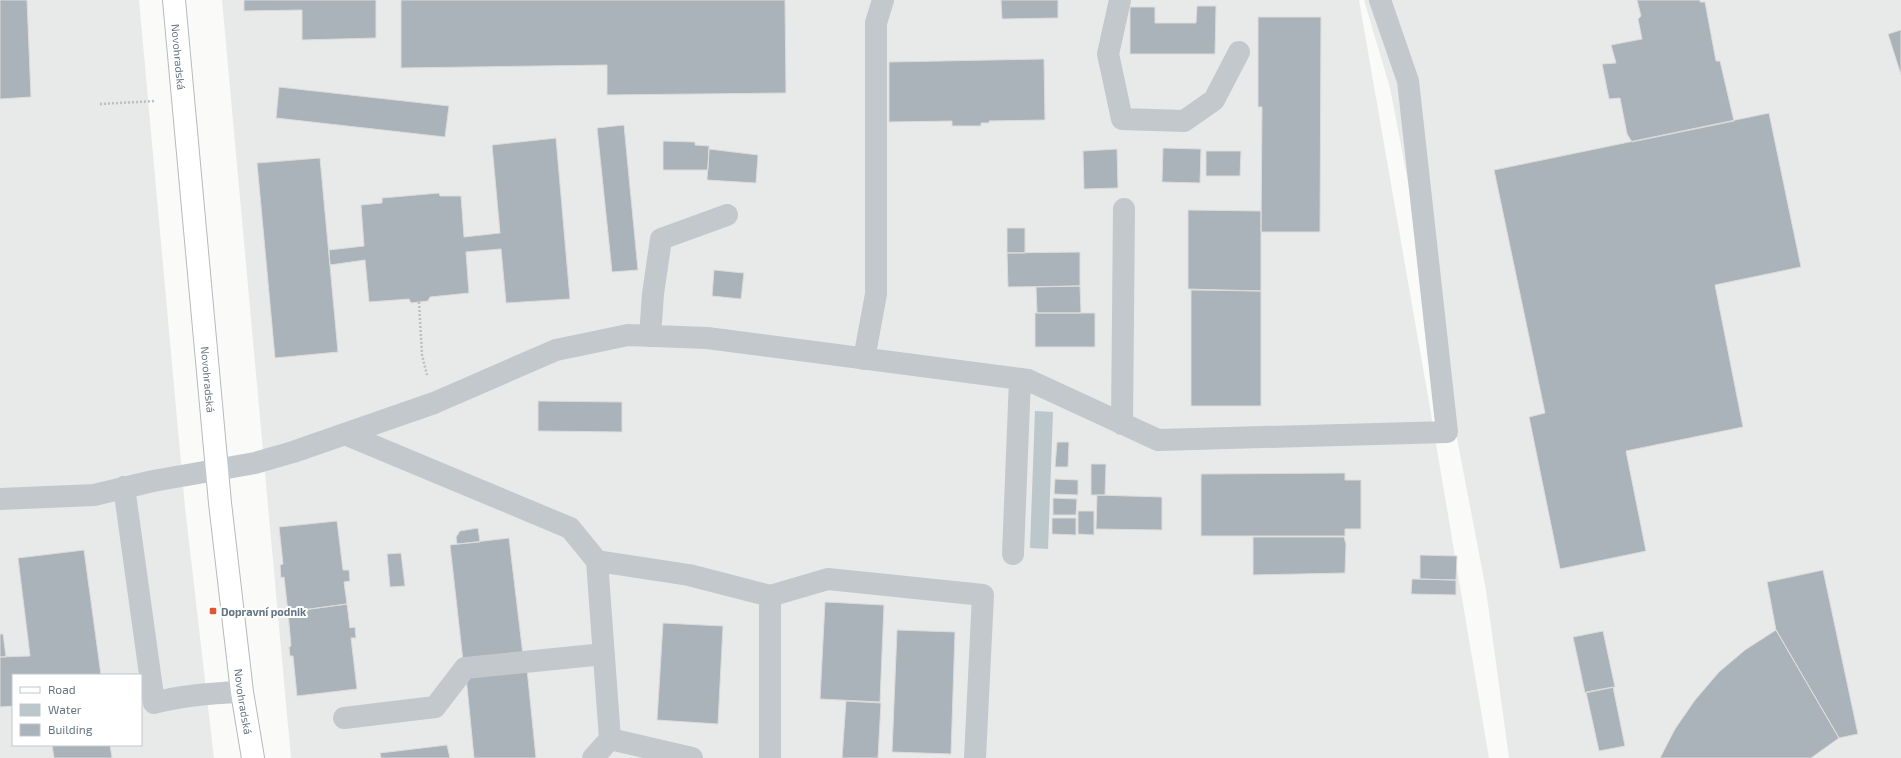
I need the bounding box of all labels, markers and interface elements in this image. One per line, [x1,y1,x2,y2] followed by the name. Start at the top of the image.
[170,23,189,90] street label: Novohradská
[199,346,218,413] street label: Novohradská
[221,605,307,618] place label: Dopravní podnik
[208,606,218,616] marker: Dopravní podnik
[233,668,255,735] street label: Novohradská
[12,674,142,746] legend
[48,682,76,696] text: Road
[48,702,82,716] text: Water
[48,722,93,736] text: Building

